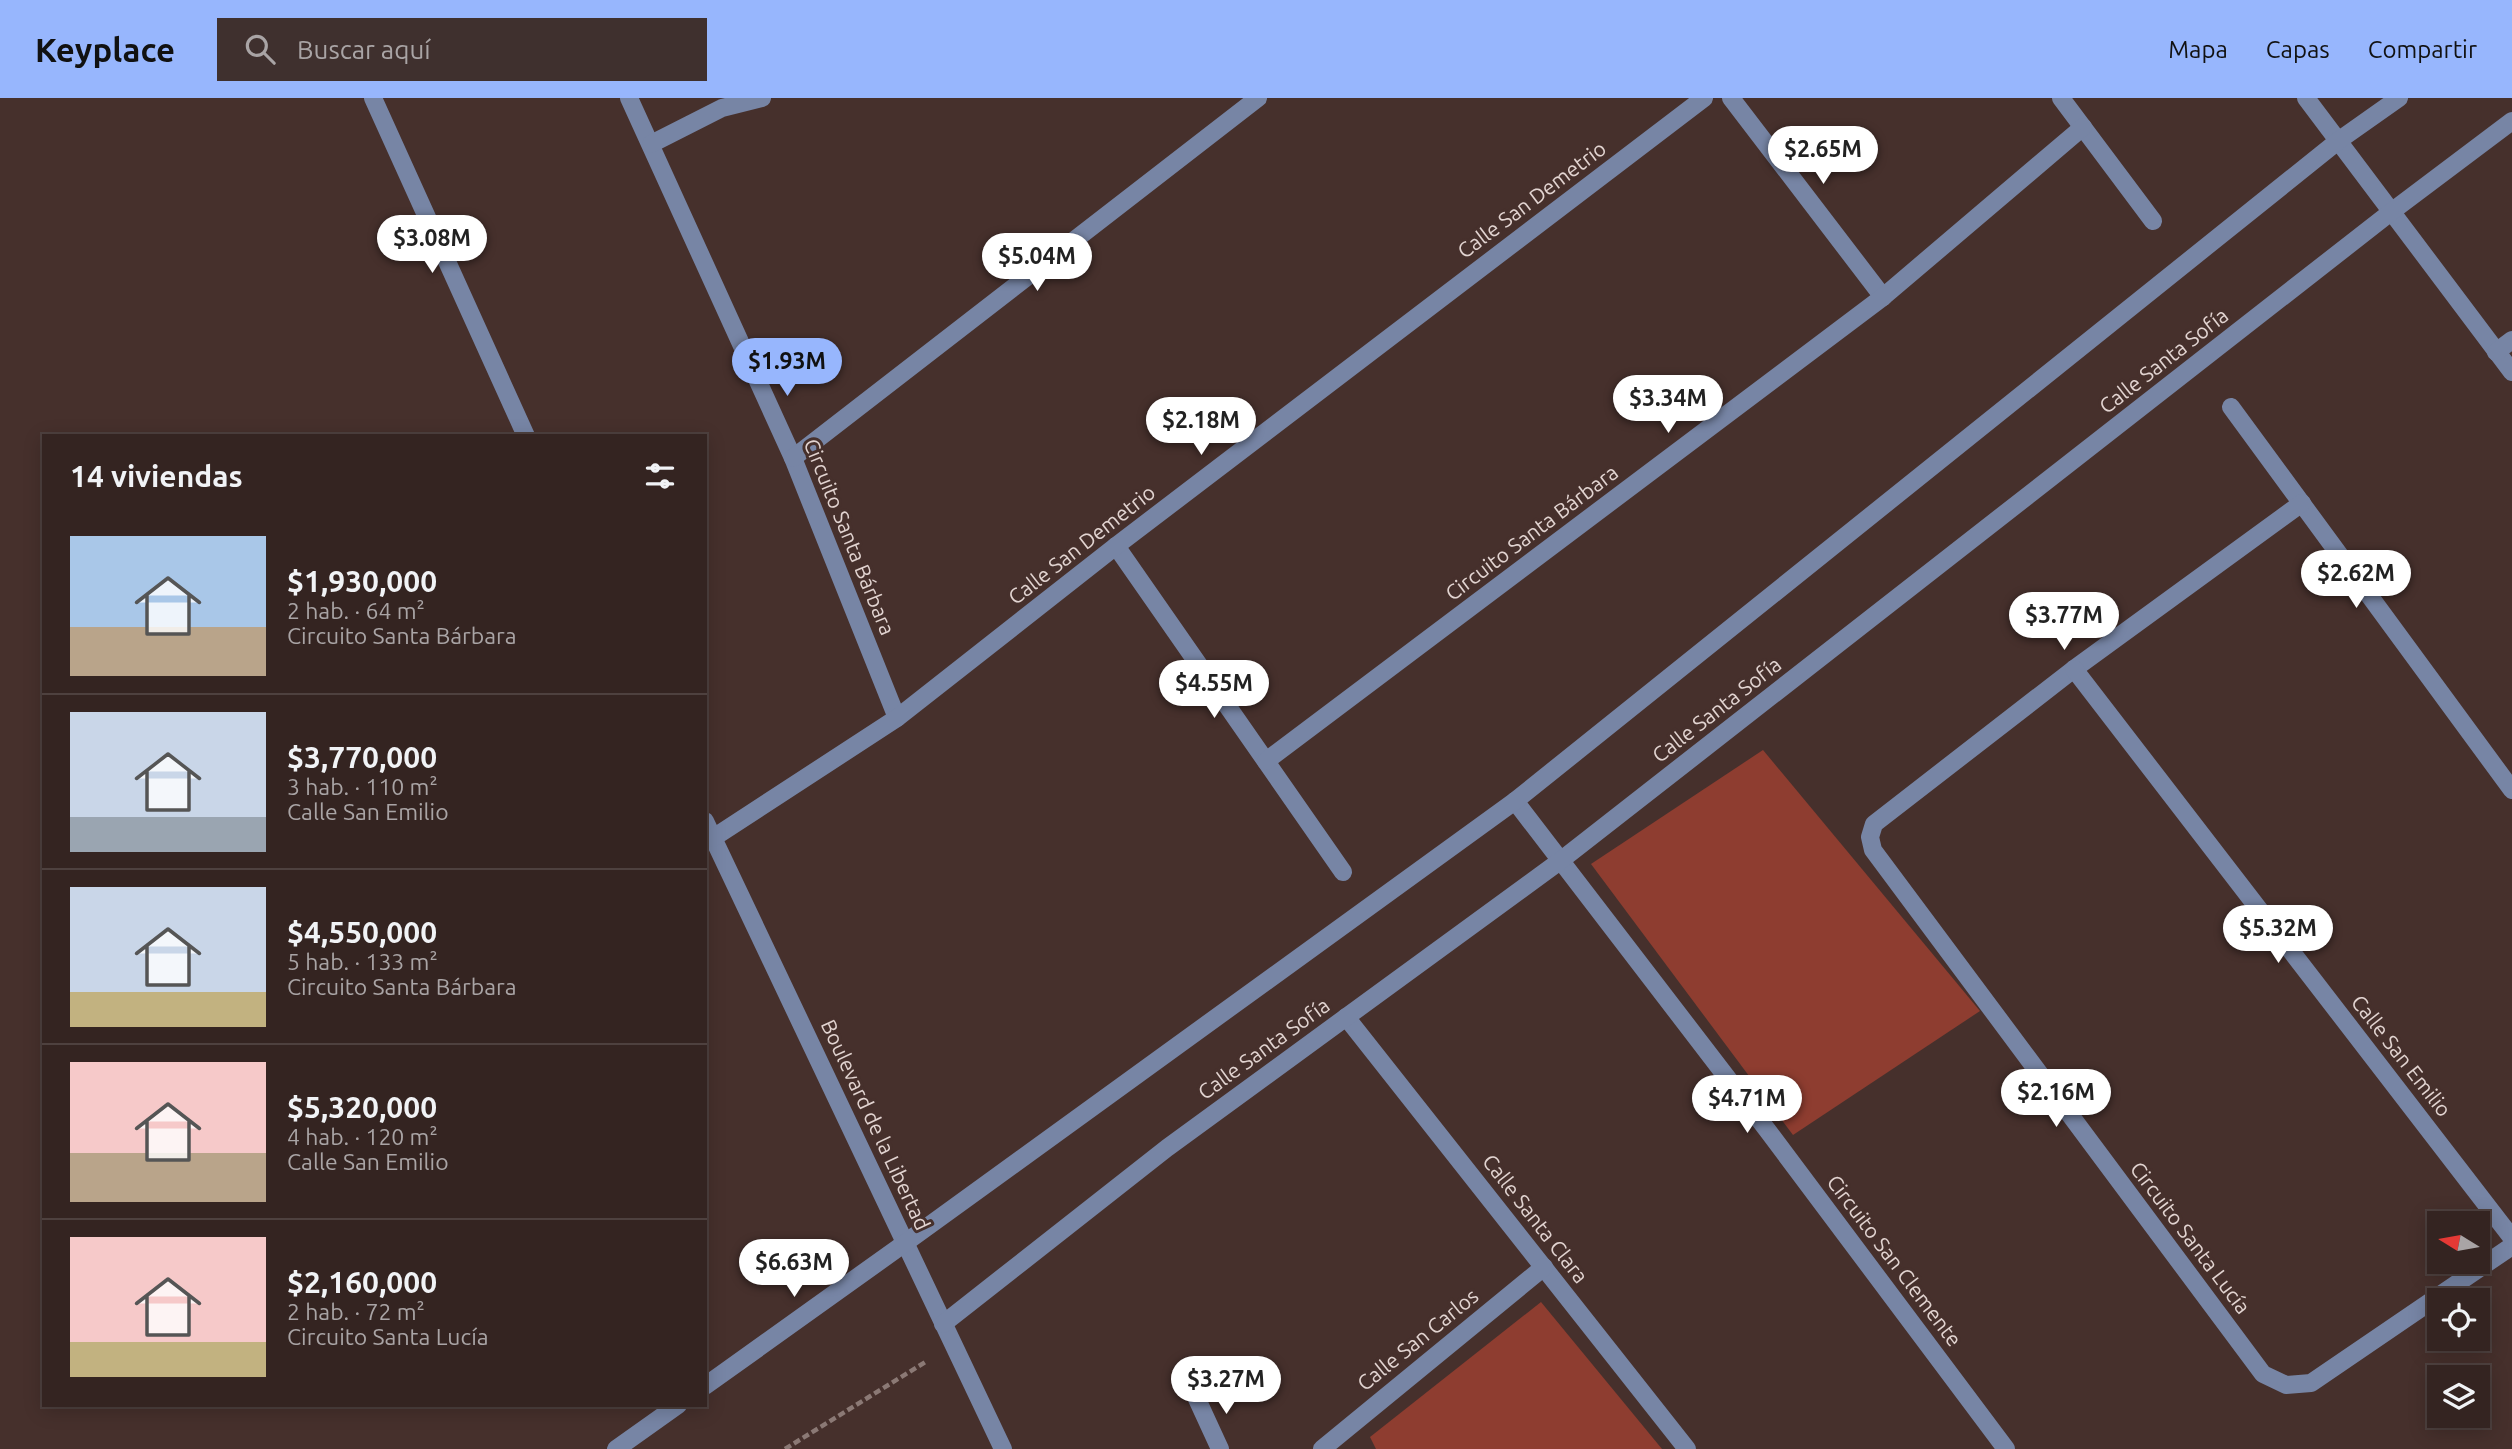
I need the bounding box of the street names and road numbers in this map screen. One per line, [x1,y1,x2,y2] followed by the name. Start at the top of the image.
[1453,136,1610,263] street label: Calle San Demetrio
[2094,303,2233,418] street label: Calle Santa Sofía
[800,435,900,638] street label: Circuito Santa Bárbara
[1440,460,1622,605] street label: Circuito Santa Bárbara
[1003,480,1159,609] street label: Calle San Demetrio
[1647,652,1786,767] street label: Calle Santa Sofía
[2347,990,2457,1121] street label: Calle San Emilio
[1193,992,1334,1104] street label: Calle Santa Sofía
[817,1016,935,1234] street label: Boulevard de la Libertad
[1478,1149,1593,1288] street label: Calle Santa Clara
[2126,1157,2256,1318] street label: Circuito Santa Lucía
[1823,1170,1967,1351] street label: Circuito San Clemente
[1352,1283,1483,1395] street label: Calle San Carlos

